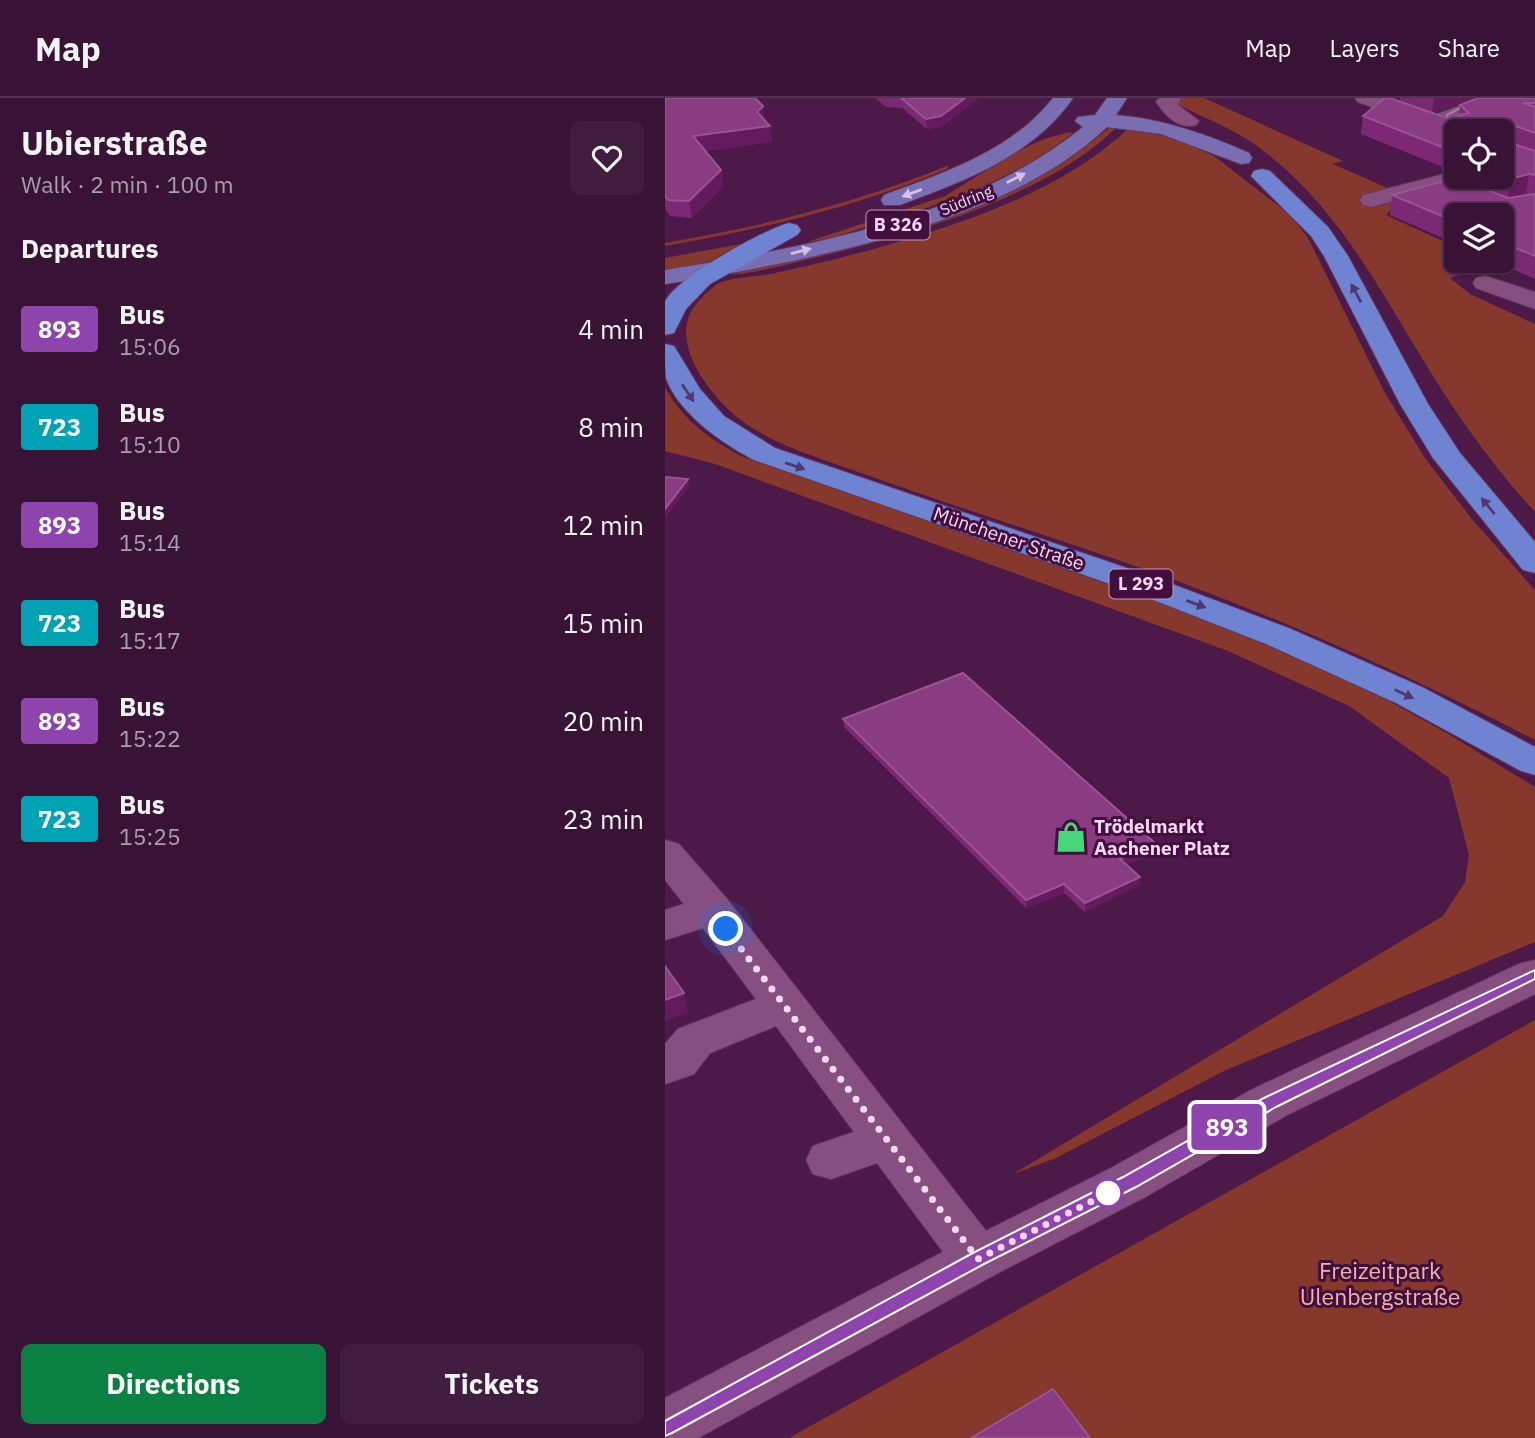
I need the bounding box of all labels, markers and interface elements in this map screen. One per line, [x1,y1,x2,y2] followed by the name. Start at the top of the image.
[35,27,101,70] text: Map
[1245,32,1292,64] text: Map
[1330,32,1400,64] text: Layers
[1438,32,1500,64] text: Share
[1444,119,1514,273] map controls
[1444,119,1514,189] button: locate
[21,121,207,164] text: Ubierstraße
[570,121,644,195] button: heart
[21,169,234,199] text: Walk · 2 min · 100 m
[1006,172,1026,183] one-way arrow
[937,180,996,220] street label: Südring
[902,187,923,198] one-way arrow
[1444,203,1514,273] button: layers
[867,210,929,240] road number: B 326
[21,231,159,265] text: Departures
[791,245,813,256] one-way arrow
[1351,283,1362,303] one-way arrow
[119,297,165,331] text: Bus
[578,312,644,346] text: 4 min
[38,313,81,345] text: 893
[119,331,181,361] text: 15:06
[681,384,695,402] one-way arrow
[119,395,165,429] text: Bus
[578,410,644,444] text: 8 min
[38,411,81,443] text: 723
[119,429,181,459] text: 15:10
[785,461,806,472] one-way arrow
[119,493,165,527] text: Bus
[1480,498,1495,516] one-way arrow
[930,501,1088,575] street label: Münchener Straße
[563,508,644,542] text: 12 min
[38,509,81,541] text: 893
[119,527,181,557] text: 15:14
[1109,570,1173,598] road number: L 293
[119,591,165,625] text: Bus
[1185,599,1206,610] one-way arrow
[563,606,644,640] text: 15 min
[38,607,81,639] text: 723
[119,625,181,655] text: 15:17
[119,689,165,723] text: Bus
[1394,689,1415,700] one-way arrow
[563,704,644,738] text: 20 min
[38,705,81,737] text: 893
[119,723,181,753] text: 15:22
[119,787,165,821] text: Bus
[563,802,644,836] text: 23 min
[38,803,81,835] text: 723
[1094,814,1230,860] place label: Trödelmarkt Aachener Platz
[1054,820,1088,854] shop icon: Trödelmarkt Aachener Platz
[119,821,181,851] text: 15:25
[708,911,743,946] your location
[1187,1104,1267,1150] line badge: 893
[1205,1111,1249,1143] text: 893
[1093,1178,1123,1208] unlabelled marker
[1300,1255,1460,1311] park label: Freizeitpark Ulenbergstraße
[21,1344,326,1424] button: Directions
[340,1344,644,1424] button: Tickets

